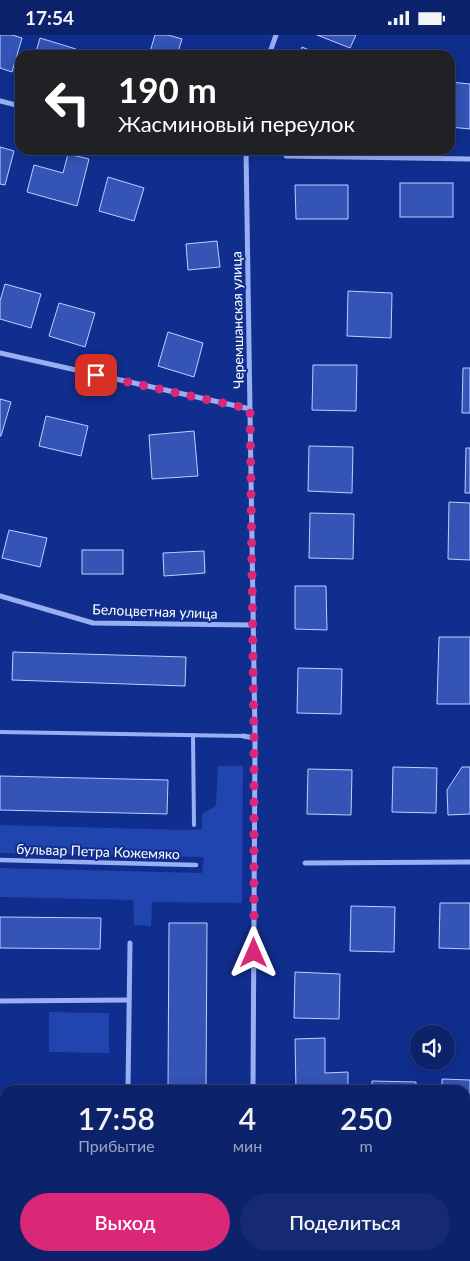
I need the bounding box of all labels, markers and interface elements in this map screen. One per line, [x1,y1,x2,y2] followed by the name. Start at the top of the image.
[25,6,74,29] text: 17:54
[118,68,217,110] text: 190 m
[35,70,100,135] icon: left
[118,110,355,137] text: Жасминовый переулок
[227,251,247,389] street label: Черемшанская улица
[75,354,117,396] pin
[82,361,110,389] icon: arrive
[92,600,218,622] street label: Белоцветная улица
[16,840,180,862] street label: бульвар Петра Кожемяко
[227,926,279,978] position arrow
[410,1025,455,1070] map controls
[410,1025,455,1070] button: sound
[78,1100,155,1136] text: 17:58
[239,1100,256,1136] text: 4
[340,1100,392,1136] text: 250
[78,1136,155,1155] text: Прибытие
[233,1136,262,1155] text: мин
[360,1136,373,1155] text: m
[20,1193,230,1251] button: Выход
[240,1193,450,1251] button: Поделиться

